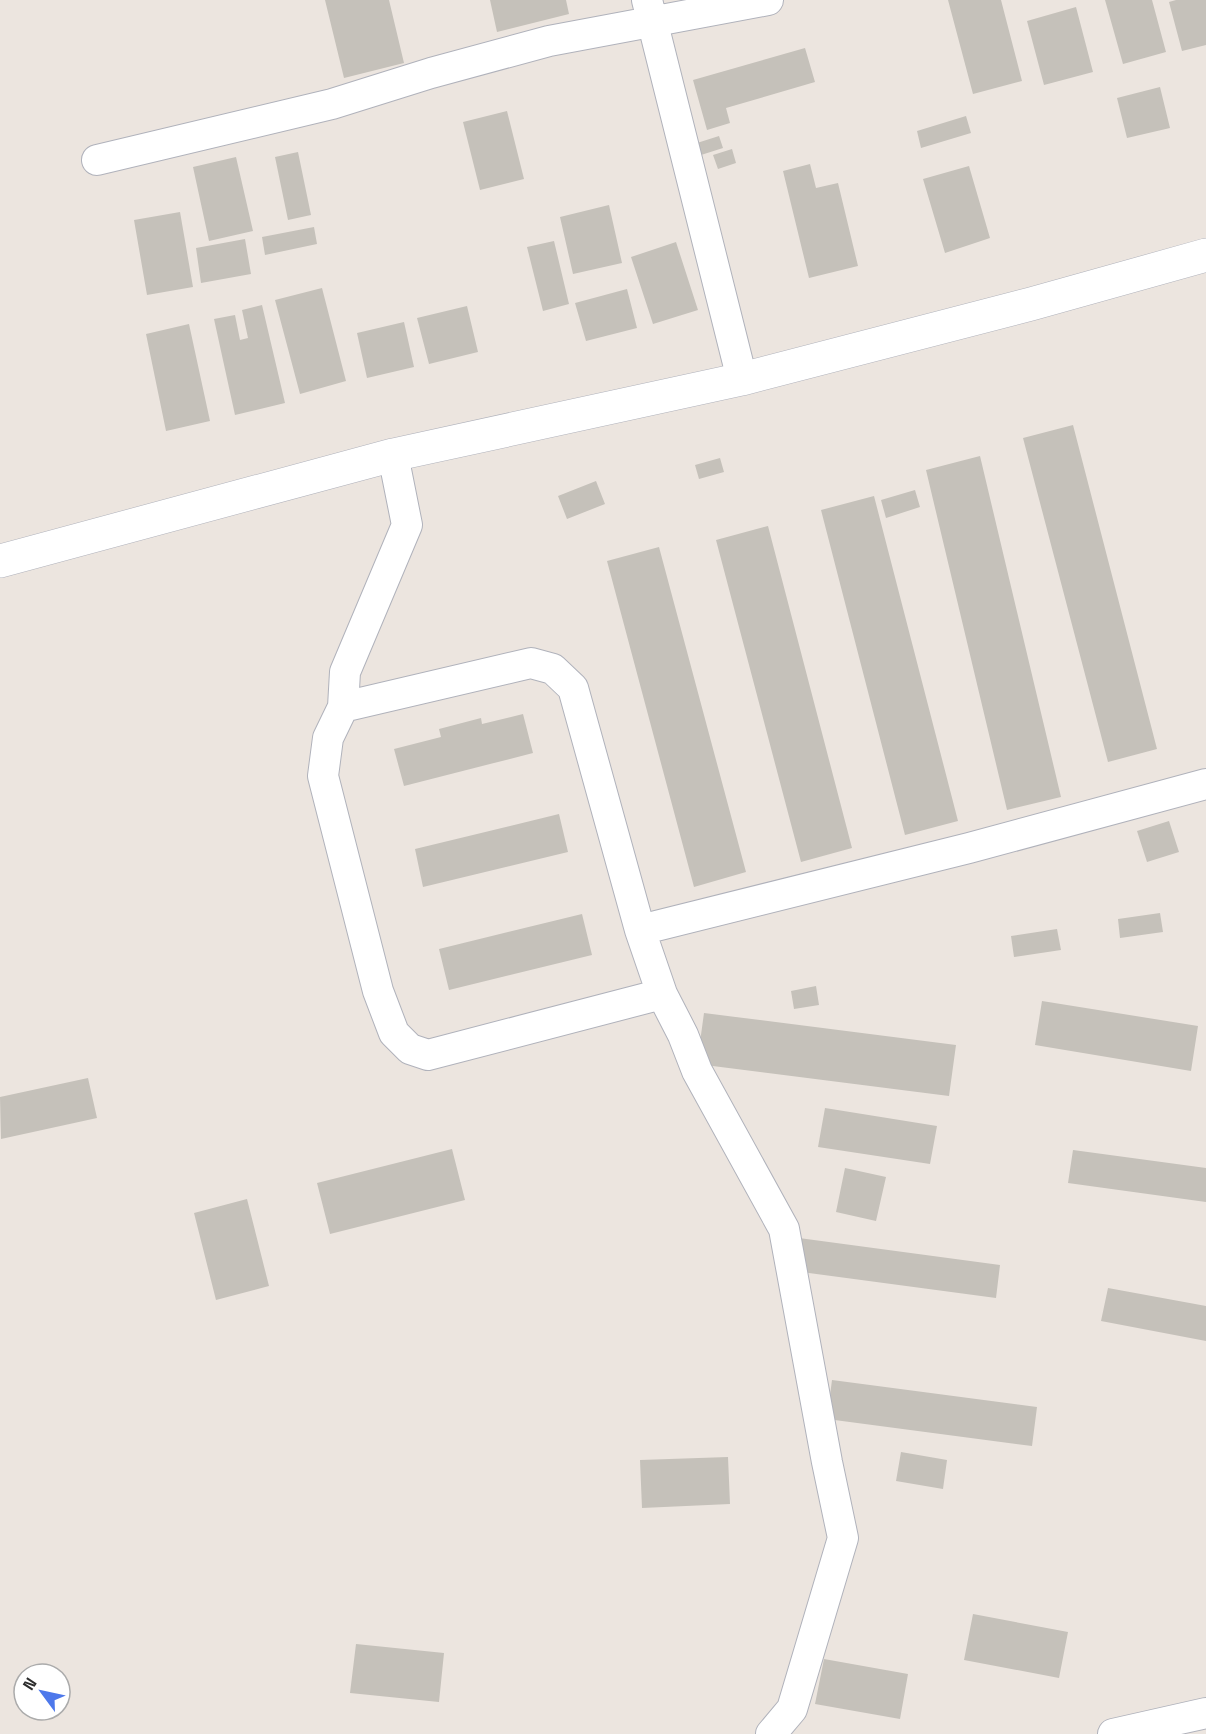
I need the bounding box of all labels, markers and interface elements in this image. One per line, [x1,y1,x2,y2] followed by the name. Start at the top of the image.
[12,1662,72,1722] north arrow
[18,1674,42,1694] text: N

